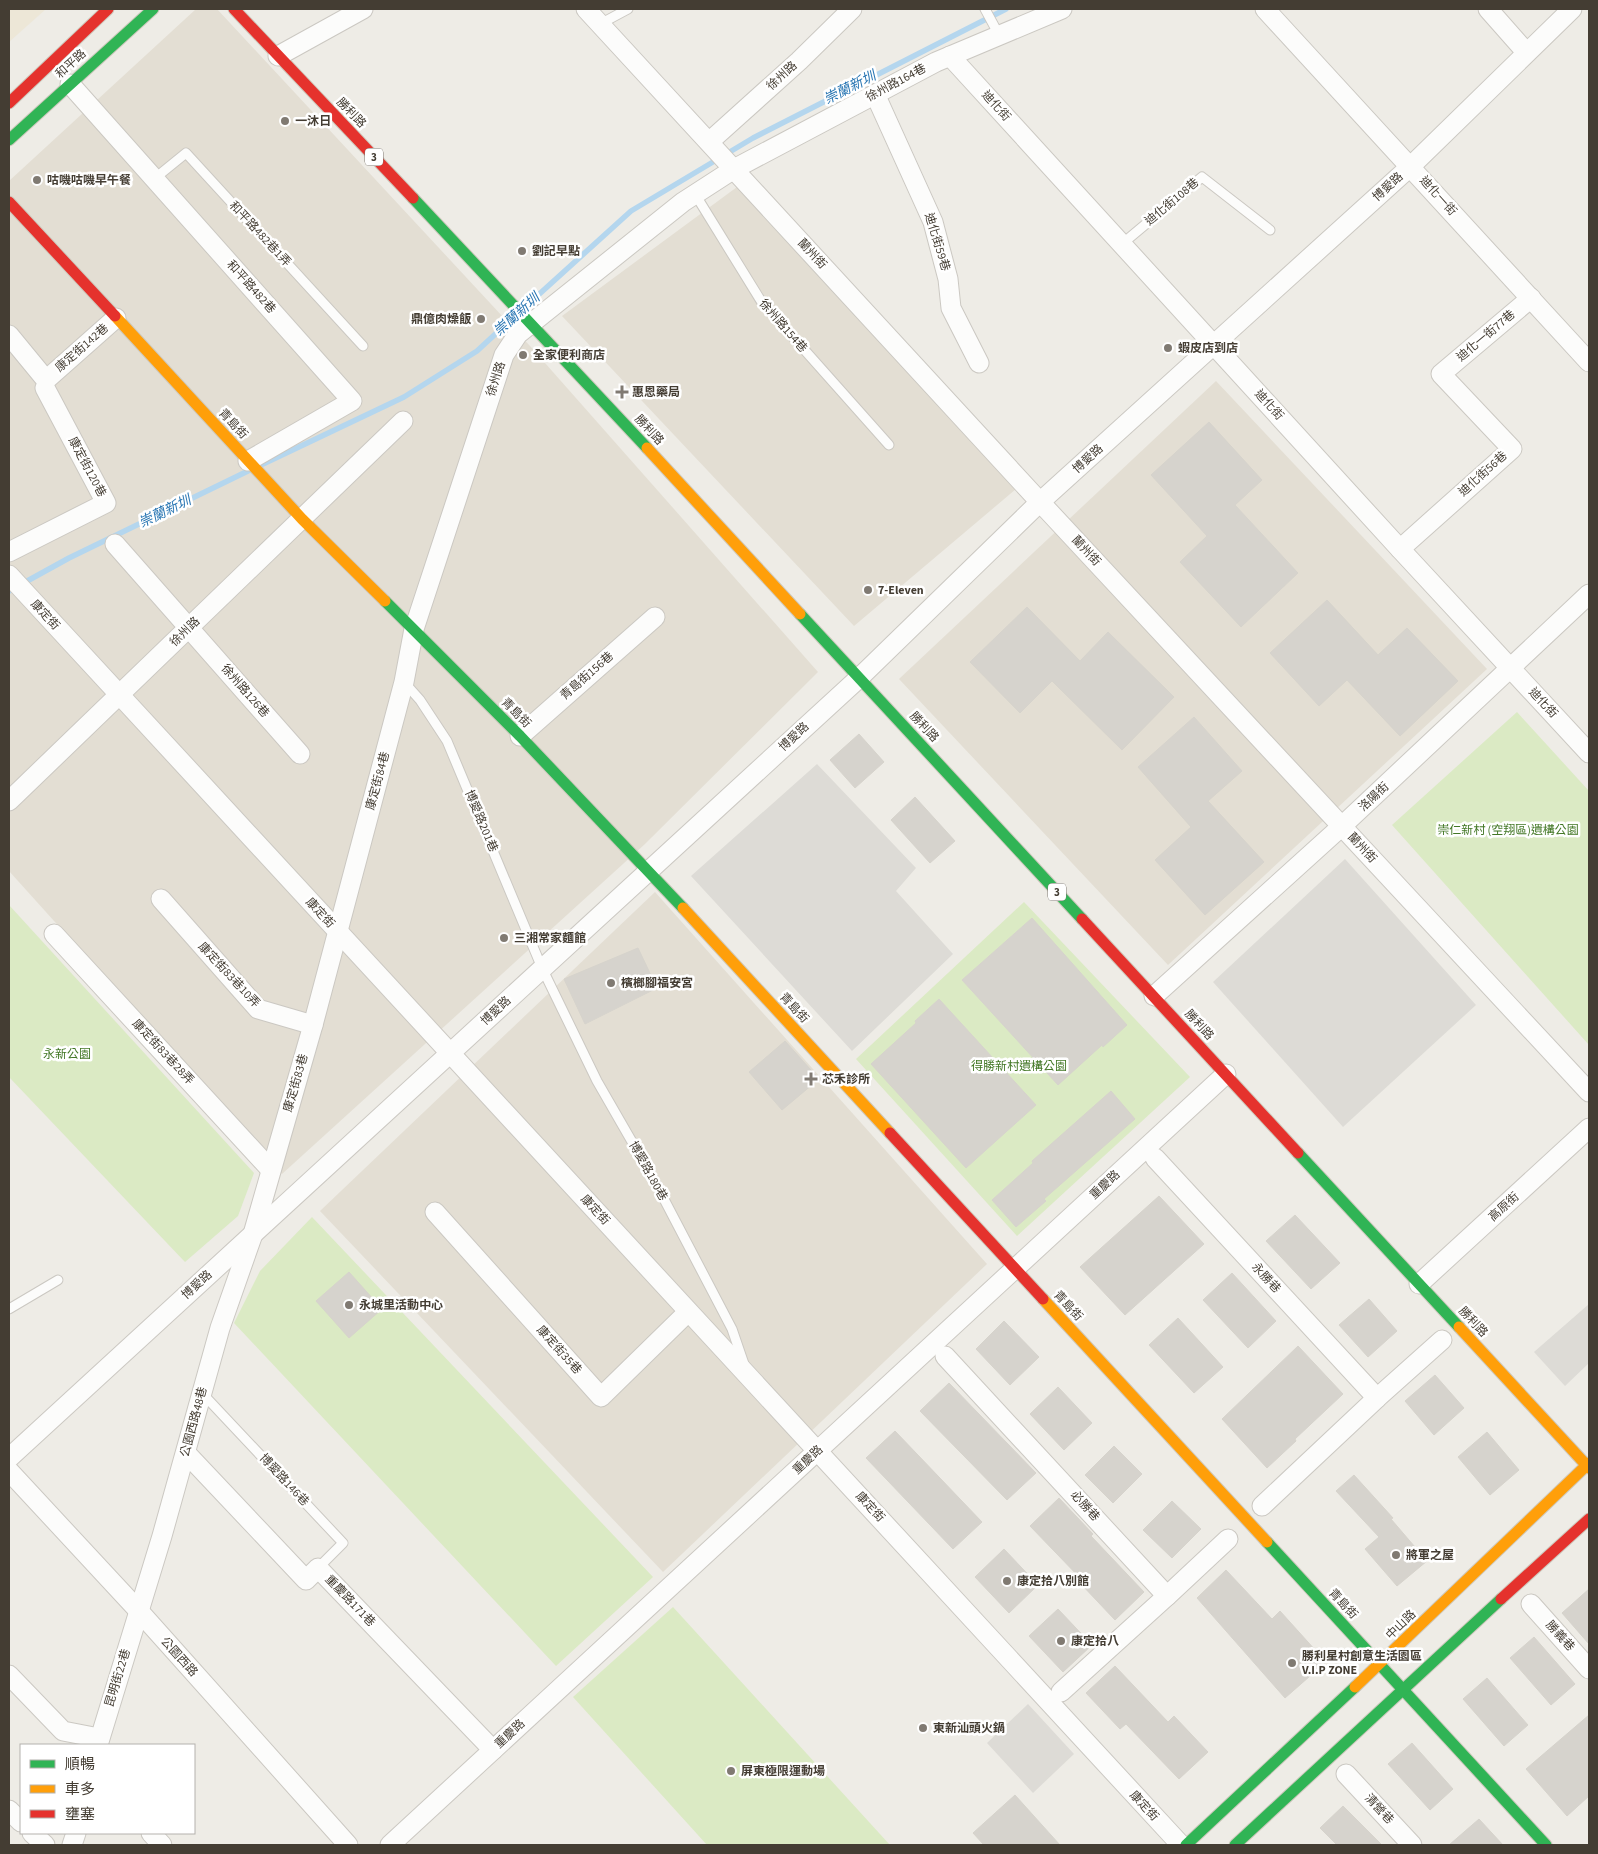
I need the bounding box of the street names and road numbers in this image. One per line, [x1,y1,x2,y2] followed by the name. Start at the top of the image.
[52,46,90,82] street label: 和平路
[763,58,801,94] street label: 徐州路
[863,60,929,106] street label: 徐州路164巷
[978,87,1014,125] street label: 迪化街
[332,94,370,132] street label: 勝利路
[365,148,383,166] road number: 3
[1369,169,1407,205] street label: 博愛路
[1416,172,1460,220] street label: 迪化一街
[1141,174,1203,230] street label: 迪化街108巷
[225,198,295,270] street label: 和平路482巷1弄
[920,211,954,273] street label: 迪化街59巷
[794,235,830,273] street label: 蘭州街
[223,257,279,317] street label: 和平路482巷
[755,296,811,356] street label: 徐州路154巷
[1453,306,1519,366] street label: 迪化一街77巷
[52,320,112,376] street label: 康定街142巷
[482,359,510,399] street label: 徐州路
[1251,386,1287,424] street label: 迪化街
[215,405,251,443] street label: 青島街
[631,411,667,449] street label: 勝利路
[64,434,110,500] street label: 康定街120巷
[1069,441,1107,477] street label: 博愛路
[1455,448,1511,500] street label: 迪化街56巷
[1068,532,1104,570] street label: 蘭州街
[27,596,63,634] street label: 康定街
[166,613,204,651] street label: 徐州路
[557,648,617,704] street label: 青島街156巷
[217,661,273,721] street label: 徐州路126巷
[1525,684,1561,722] street label: 迪化街
[497,694,535,732] street label: 青島街
[906,708,942,746] street label: 勝利路
[775,719,813,755] street label: 博愛路
[362,750,394,812] street label: 康定街84巷
[1355,779,1393,815] street label: 洛陽街
[460,787,502,855] street label: 博愛路201巷
[1344,829,1380,867] street label: 蘭州街
[1048,884,1066,900] road number: 3
[302,894,338,932] street label: 康定街
[194,939,264,1011] street label: 康定街83巷10弄
[776,989,812,1027] street label: 青島街
[477,993,515,1029] street label: 博愛路
[1181,1006,1217,1044] street label: 勝利路
[128,1016,198,1088] street label: 康定街83巷28弄
[280,1052,312,1114] street label: 康定街83巷
[625,1138,671,1204] street label: 博愛路180巷
[1086,1167,1124,1203] street label: 重慶路
[1485,1189,1523,1225] street label: 高原街
[577,1191,613,1229] street label: 康定街
[1248,1259,1284,1297] street label: 永勝巷
[178,1267,216,1303] street label: 博愛路
[1050,1287,1086,1325] street label: 青島街
[1455,1303,1491,1341] street label: 勝利路
[533,1322,585,1378] street label: 康定街35巷
[176,1385,212,1459] street label: 公園西路48巷
[789,1442,827,1478] street label: 重慶路
[255,1450,313,1510] street label: 博愛路146巷
[1067,1487,1103,1525] street label: 必勝巷
[852,1488,888,1526] street label: 康定街
[321,1571,379,1631] street label: 重慶路171巷
[1325,1585,1361,1623] street label: 青島街
[1382,1606,1420,1644] street label: 中山路
[1542,1617,1578,1655] street label: 勝義巷
[157,1633,201,1681] street label: 公園西路
[101,1647,135,1709] street label: 昆明街22巷
[491,1716,529,1752] street label: 重慶路
[1126,1787,1162,1825] street label: 康定街
[1361,1790,1397,1828] street label: 清營巷

